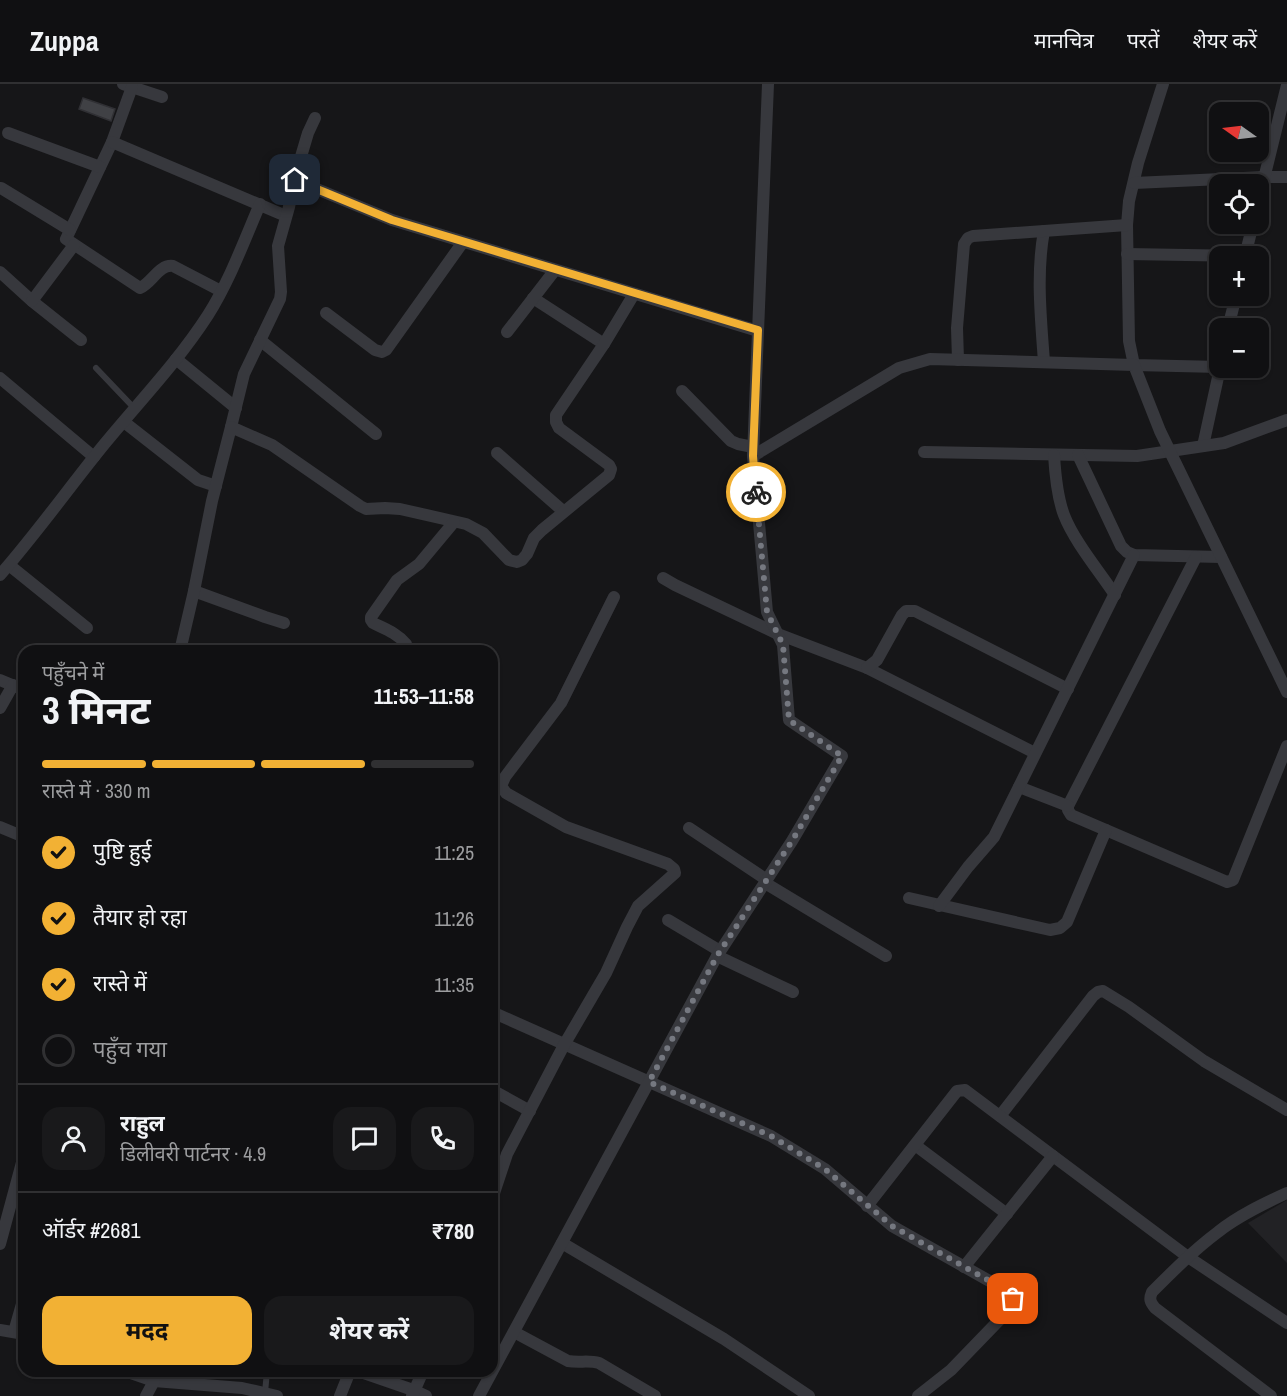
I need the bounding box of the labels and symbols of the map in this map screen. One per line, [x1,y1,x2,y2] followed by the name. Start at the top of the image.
[1209,102,1269,162] north arrow
[269,154,320,205] pin
[726,462,786,522] courier
[987,1273,1038,1324] pin

